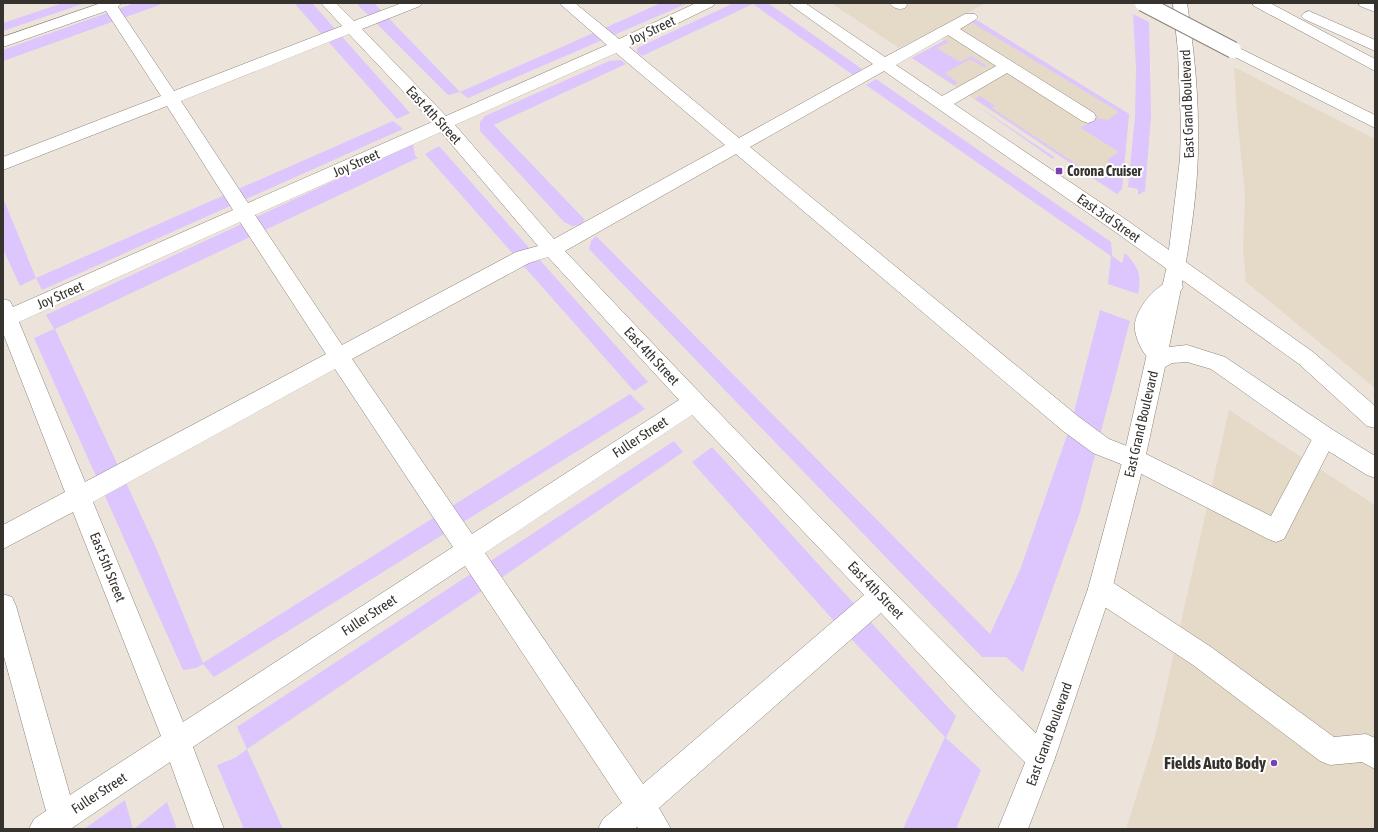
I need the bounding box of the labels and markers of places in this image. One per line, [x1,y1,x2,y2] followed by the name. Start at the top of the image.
[1067,163,1143,179] place label: Corona Cruiser
[1054,166,1064,176] marker: Corona Cruiser
[1164,753,1266,773] place label: Fields Auto Body
[1269,758,1279,768] marker: Fields Auto Body

